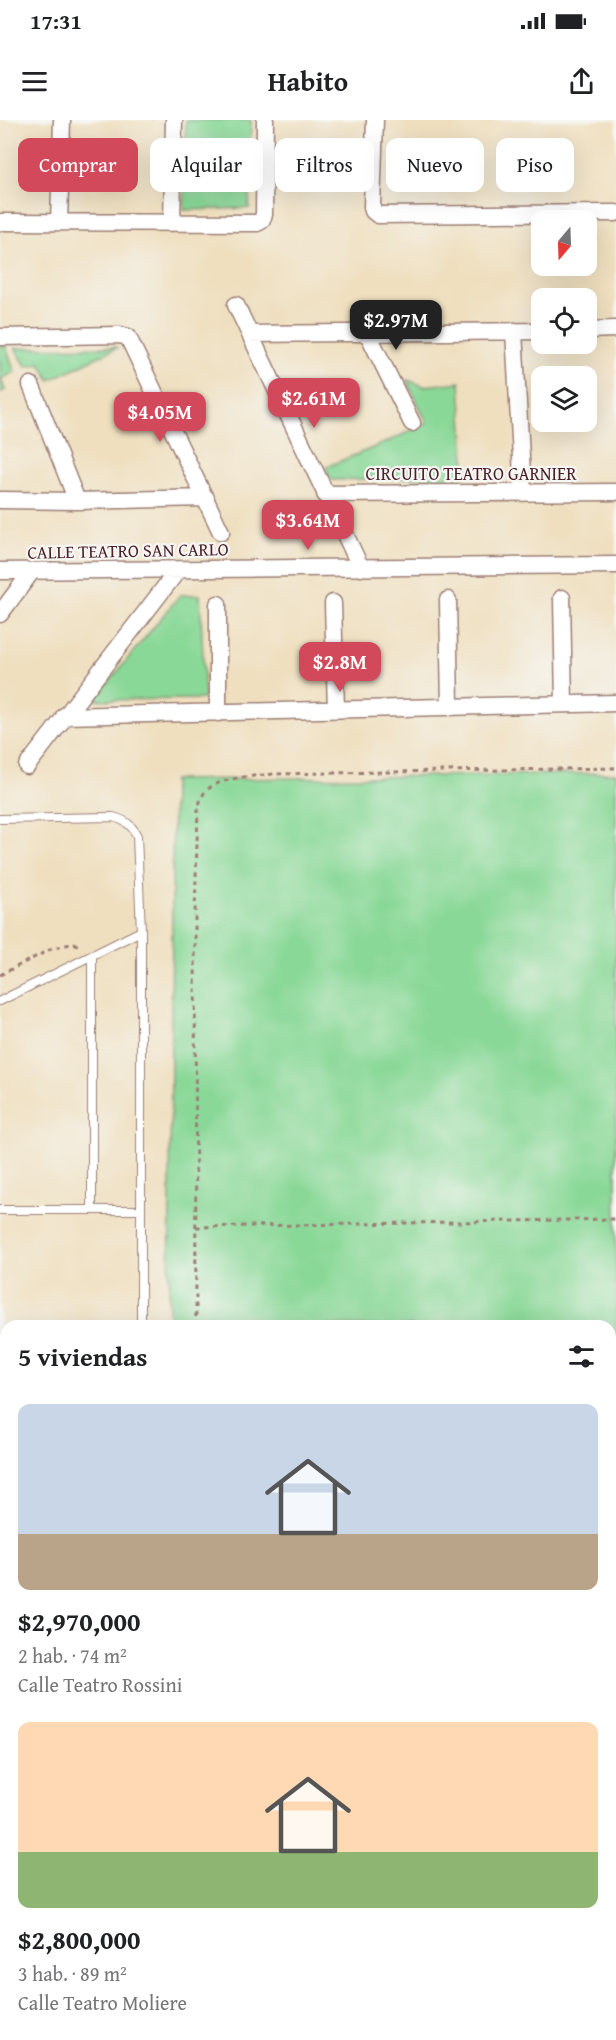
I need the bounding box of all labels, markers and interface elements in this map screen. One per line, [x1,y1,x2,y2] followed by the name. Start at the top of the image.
[30,5,82,37] text: 17:31
[268,61,348,101] text: Habito
[18,65,51,98] icon: menu
[565,65,598,98] icon: share
[18,138,138,192] chip: Comprar
[150,138,263,192] chip: Alquilar
[275,138,374,192] chip: Filtros
[386,138,484,192] chip: Nuevo
[496,138,574,192] chip: Piso
[531,210,597,276] north arrow
[531,210,597,432] map controls
[531,288,597,354] button: locate
[347,300,445,351] pin: $2.97M
[364,305,428,334] text: $2.97M
[531,366,597,432] button: layers
[265,378,363,429] pin: $2.61M
[282,383,346,412] text: $2.61M
[111,392,209,443] pin: $4.05M
[128,397,192,426] text: $4.05M
[365,460,577,487] street label: CIRCUITO TEATRO GARNIER
[259,500,357,551] pin: $3.64M
[276,505,340,534] text: $3.64M
[27,535,229,566] street label: CALLE TEATRO SAN CARLO
[298,642,382,693] pin: $2.8M
[313,647,367,676] text: $2.8M
[18,1337,148,1376] text: 5 viviendas
[565,1340,598,1373] icon: filters
[254,1443,362,1551] icon: home
[18,1602,140,1641] text: $2,970,000
[18,1641,127,1670] text: 2 hab. · 74 m²
[18,1670,182,1699] text: Calle Teatro Rossini
[254,1761,362,1869] icon: home
[18,1920,140,1959] text: $2,800,000
[18,1959,127,1988] text: 3 hab. · 89 m²
[18,1988,187,2017] text: Calle Teatro Moliere

